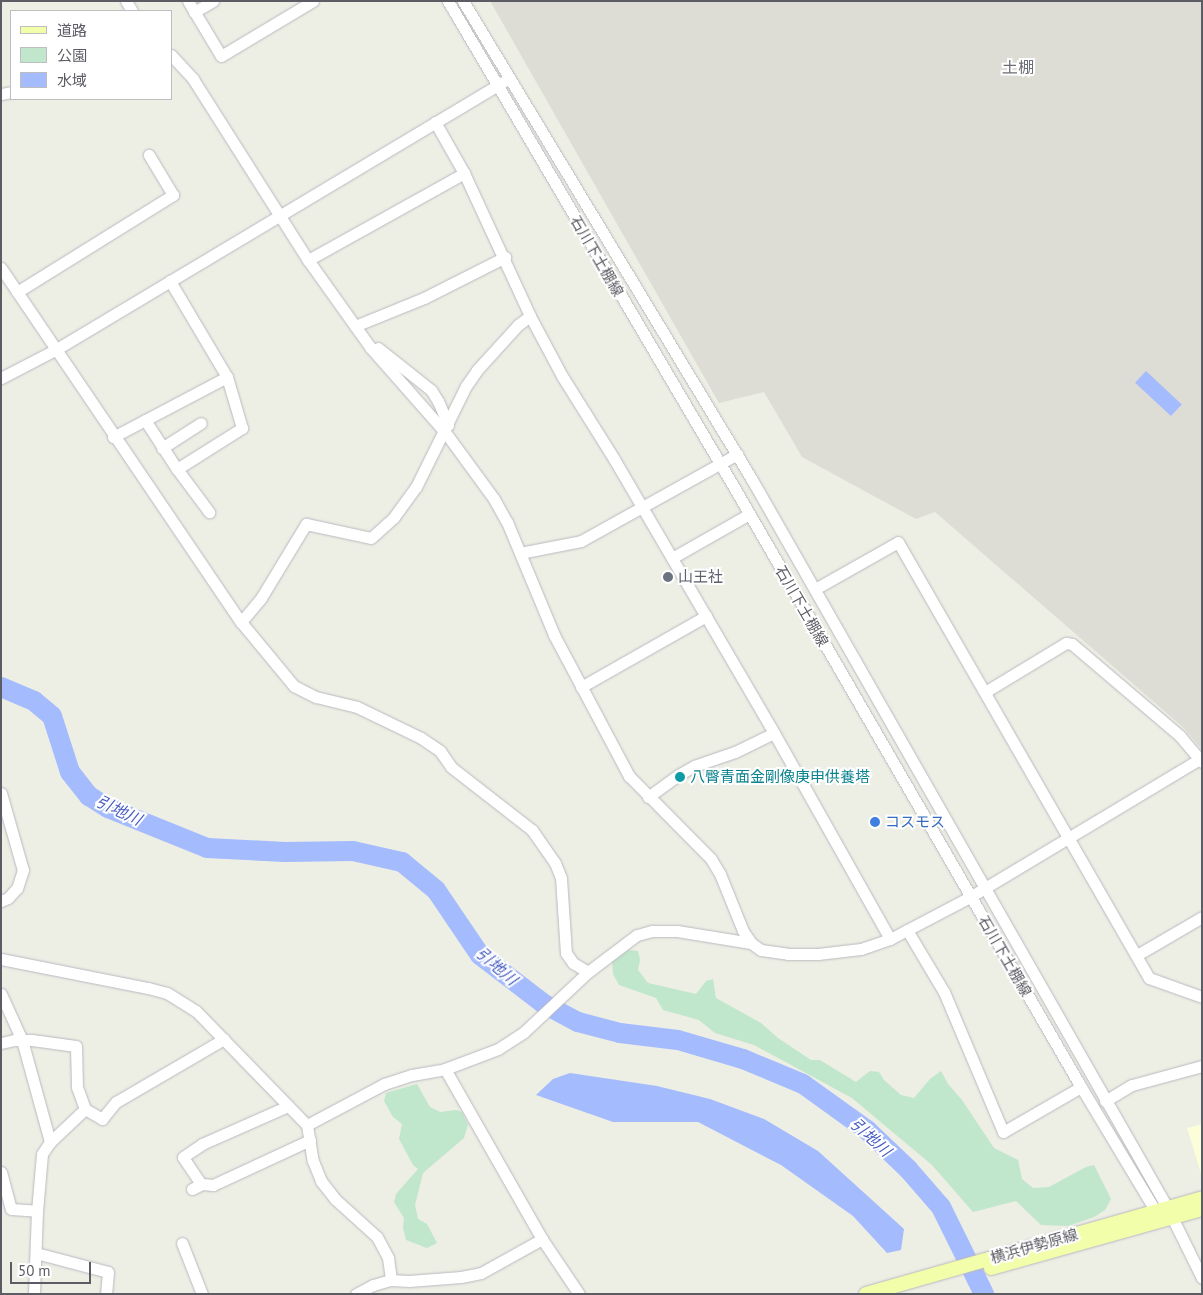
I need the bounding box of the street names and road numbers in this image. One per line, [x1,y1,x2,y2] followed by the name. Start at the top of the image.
[567,213,627,299] street label: 石川下土棚線
[772,563,832,649] street label: 石川下土棚線
[975,913,1035,999] street label: 石川下土棚線
[988,1225,1080,1267] street label: 横浜伊勢原線

